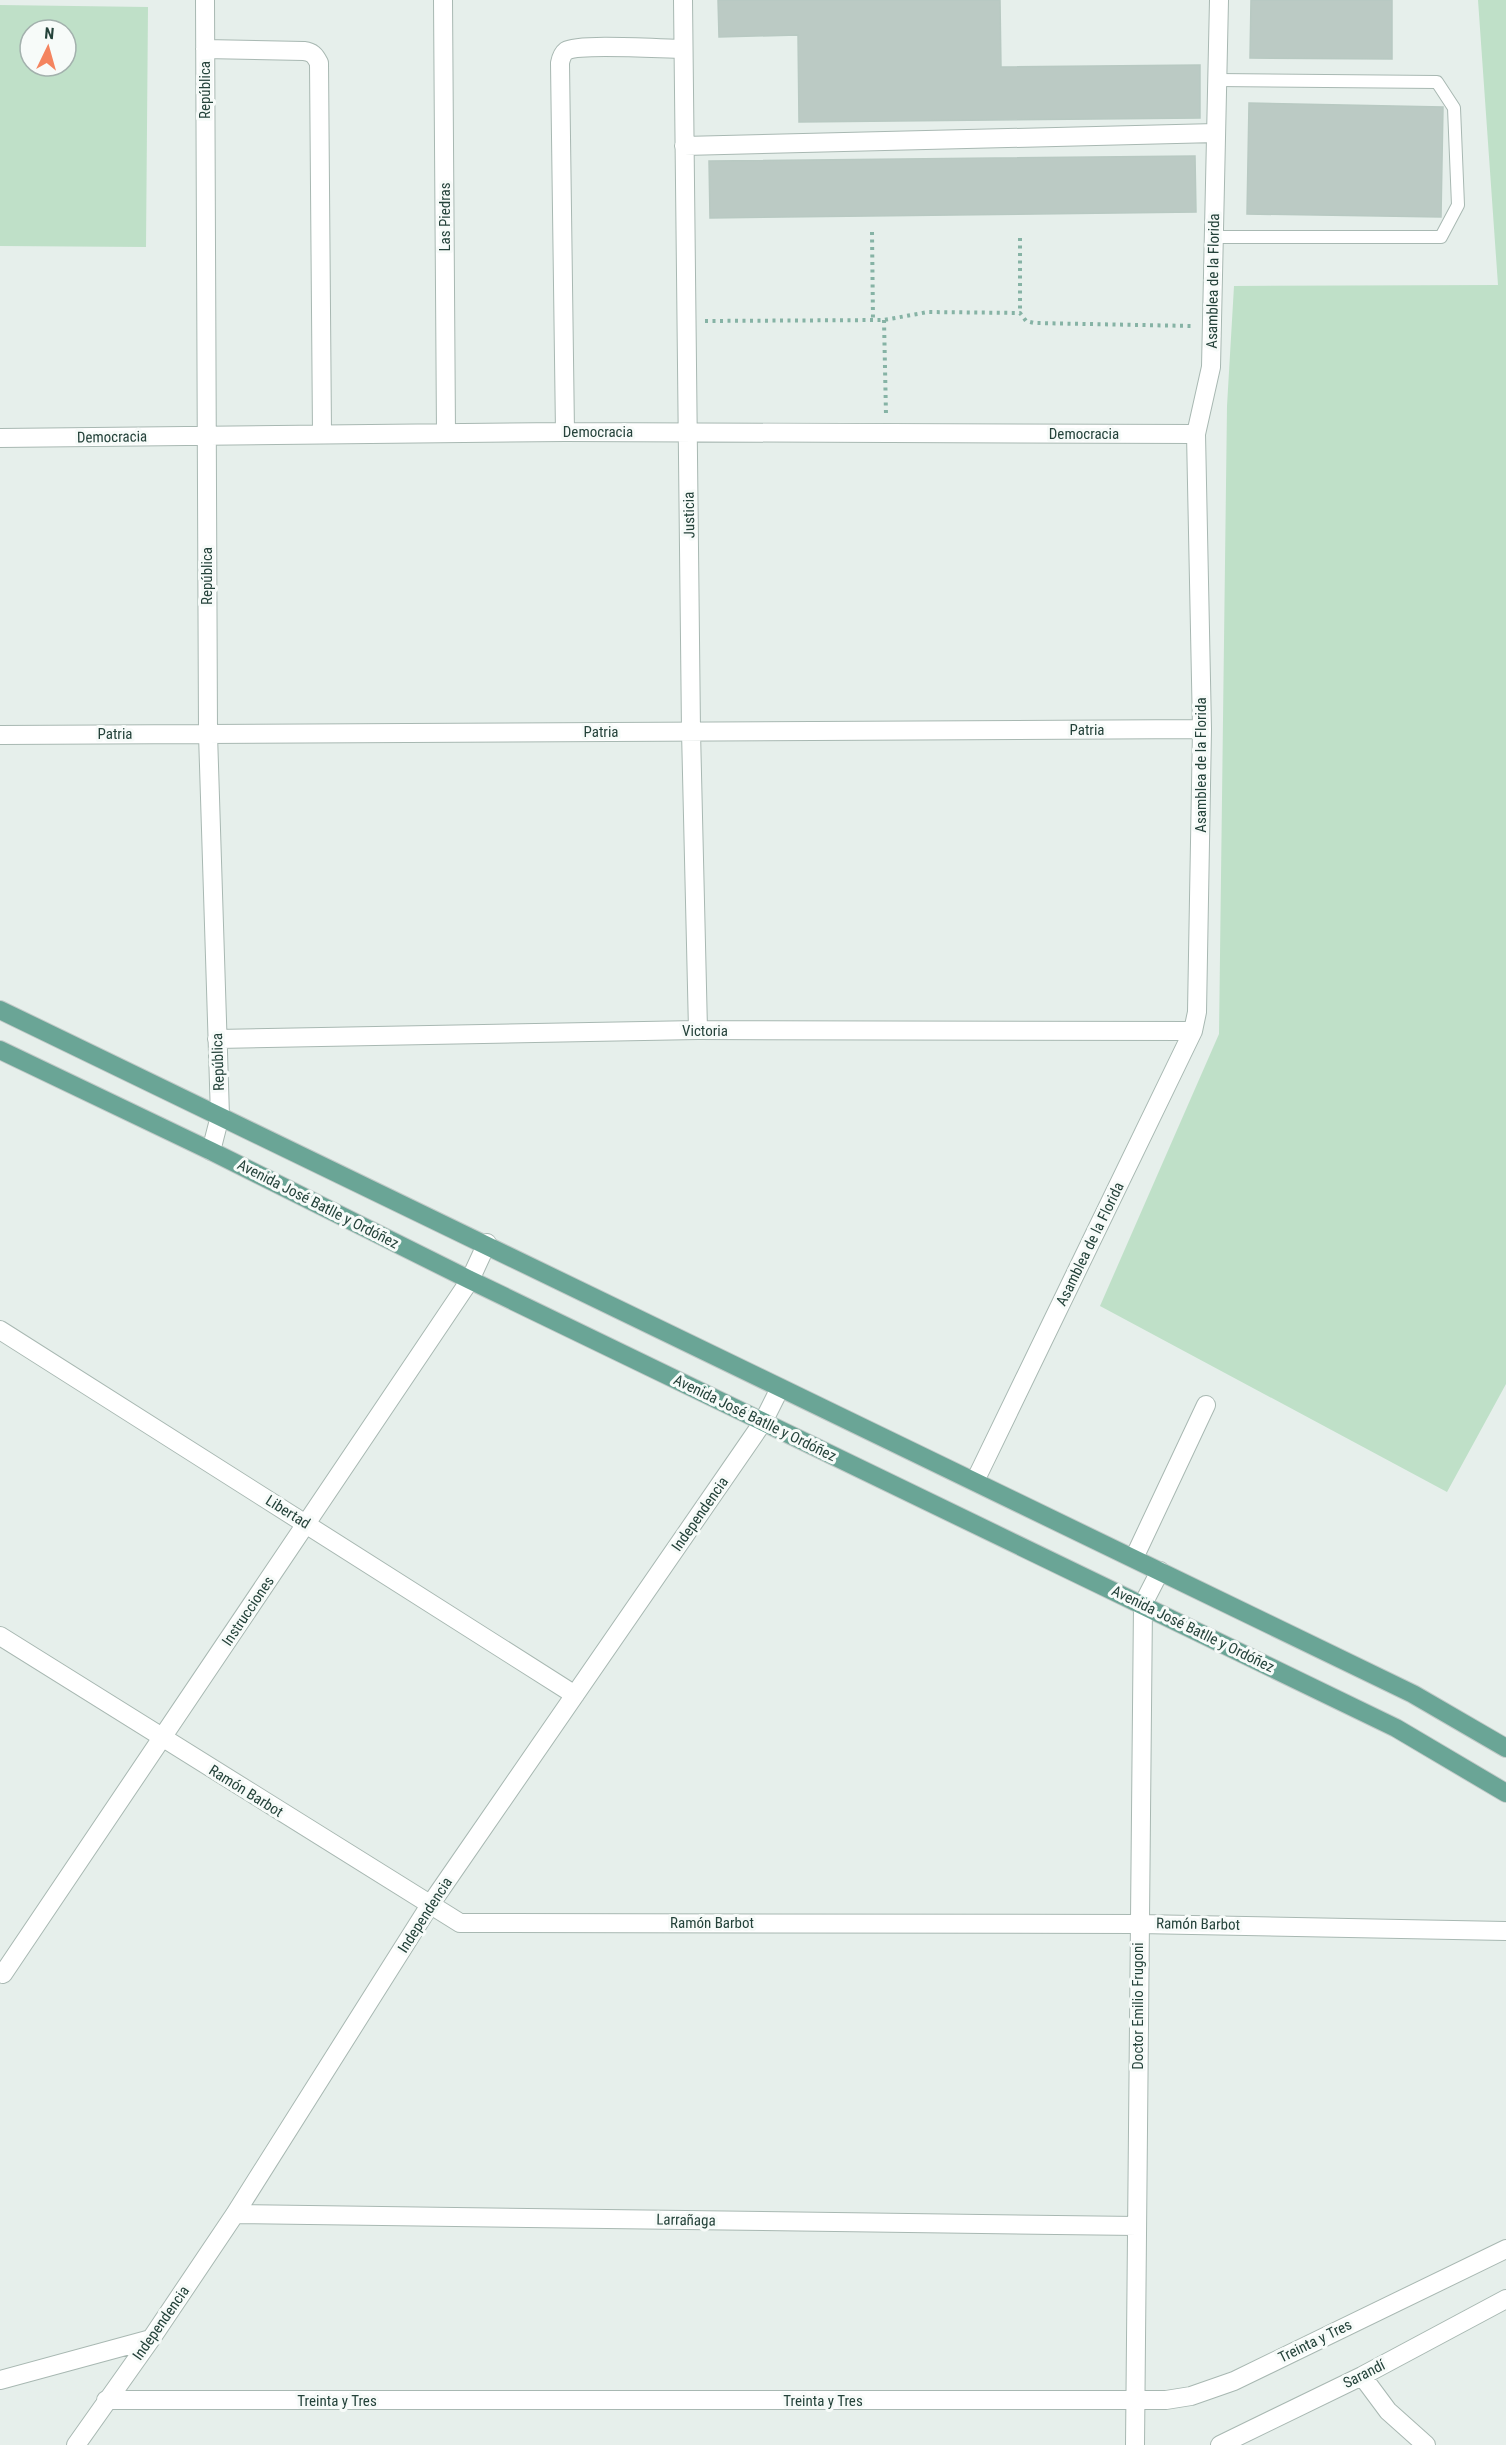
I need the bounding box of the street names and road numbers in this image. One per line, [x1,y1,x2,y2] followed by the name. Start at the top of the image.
[196,61,214,119] street label: República
[436,182,454,252] street label: Las Piedras
[1203,213,1223,349] street label: Asamblea de la Florida
[563,423,633,441] street label: Democracia
[1049,425,1119,443] street label: Democracia
[77,427,147,447] street label: Democracia
[680,491,698,539] street label: Justicia
[198,547,216,605] street label: República
[1192,697,1210,833] street label: Asamblea de la Florida
[1069,721,1105,739] street label: Patria
[583,723,619,741] street label: Patria
[97,725,133,743] street label: Patria
[682,1022,728,1040] street label: Victoria
[208,1033,228,1091] street label: República
[234,1155,402,1253] street label: Avenida José Batlle y Ordóñez
[1052,1179,1128,1309] street label: Asamblea de la Florida
[671,1371,839,1465] street label: Avenida José Batlle y Ordóñez
[668,1473,732,1555] street label: Independencia
[262,1491,314,1533] street label: Libertad
[218,1573,278,1649] street label: Instrucciones
[1109,1582,1277,1676] street label: Avenida José Batlle y Ordóñez
[206,1761,286,1821] street label: Ramón Barbot
[394,1874,456,1956] street label: Independencia
[670,1914,754,1932] street label: Ramón Barbot
[1156,1914,1240,1934] street label: Ramón Barbot
[1129,1942,1147,2070] street label: Doctor Emilio Frugoni
[656,2210,716,2230] street label: Larrañaga
[129,2282,193,2364] street label: Independencia
[1275,2315,1355,2367] street label: Treinta y Tres
[1340,2355,1389,2392] street label: Sarandí
[297,2392,377,2410] street label: Treinta y Tres
[783,2392,863,2410] street label: Treinta y Tres

